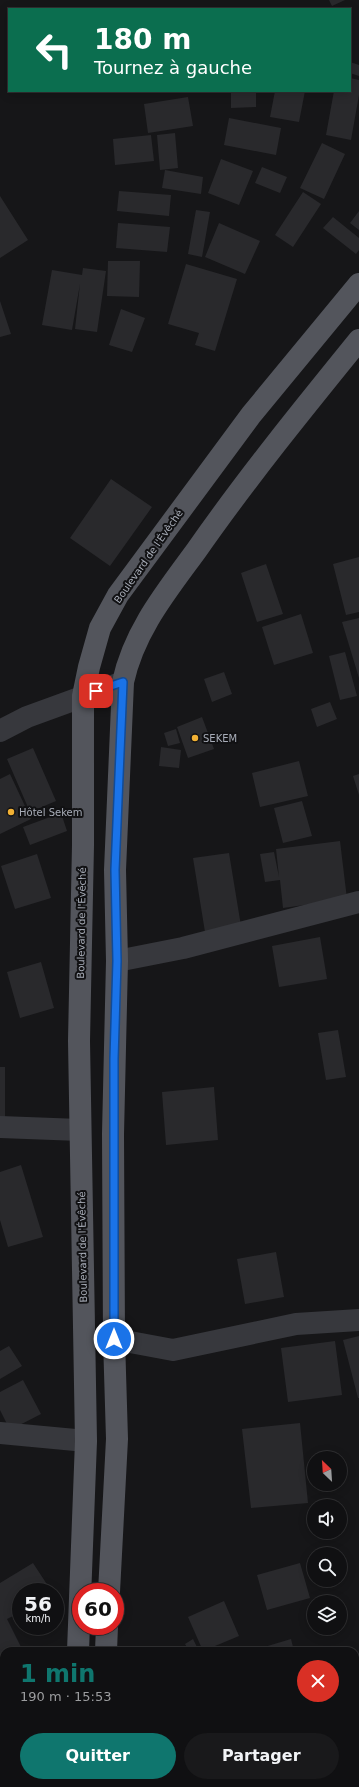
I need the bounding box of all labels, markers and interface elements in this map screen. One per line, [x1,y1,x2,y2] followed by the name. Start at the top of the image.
[94,23,191,56] text: 180 m
[28,24,80,76] icon: left
[94,57,252,78] text: Tournez à gauche
[111,507,185,605] street label: Boulevard de l'Évêché
[79,674,113,708] pin
[85,680,107,702] icon: arrive
[190,733,200,743] marker: SEKEM
[203,733,237,744] place label: SEKEM
[6,807,16,817] marker: Hôtel Sekem
[19,807,83,818] place label: Hôtel Sekem
[74,867,88,979] street label: Boulevard de l'Évêché
[75,1191,89,1303] street label: Boulevard de l'Évêché
[93,1318,135,1360] position arrow
[307,1451,347,1491] north arrow
[307,1451,347,1635] map controls
[307,1499,347,1539] button: sound
[307,1547,347,1587] button: search
[72,1583,124,1635] speed limit sign: 60
[24,1592,52,1616] text: 56
[307,1595,347,1635] button: layers
[25,1613,51,1624] text: km/h
[20,1660,95,1688] text: 1 min
[297,1660,339,1702] button: close
[20,1689,111,1704] text: 190 m · 15:53
[20,1733,176,1779] button: Quitter
[184,1733,339,1779] button: Partager

